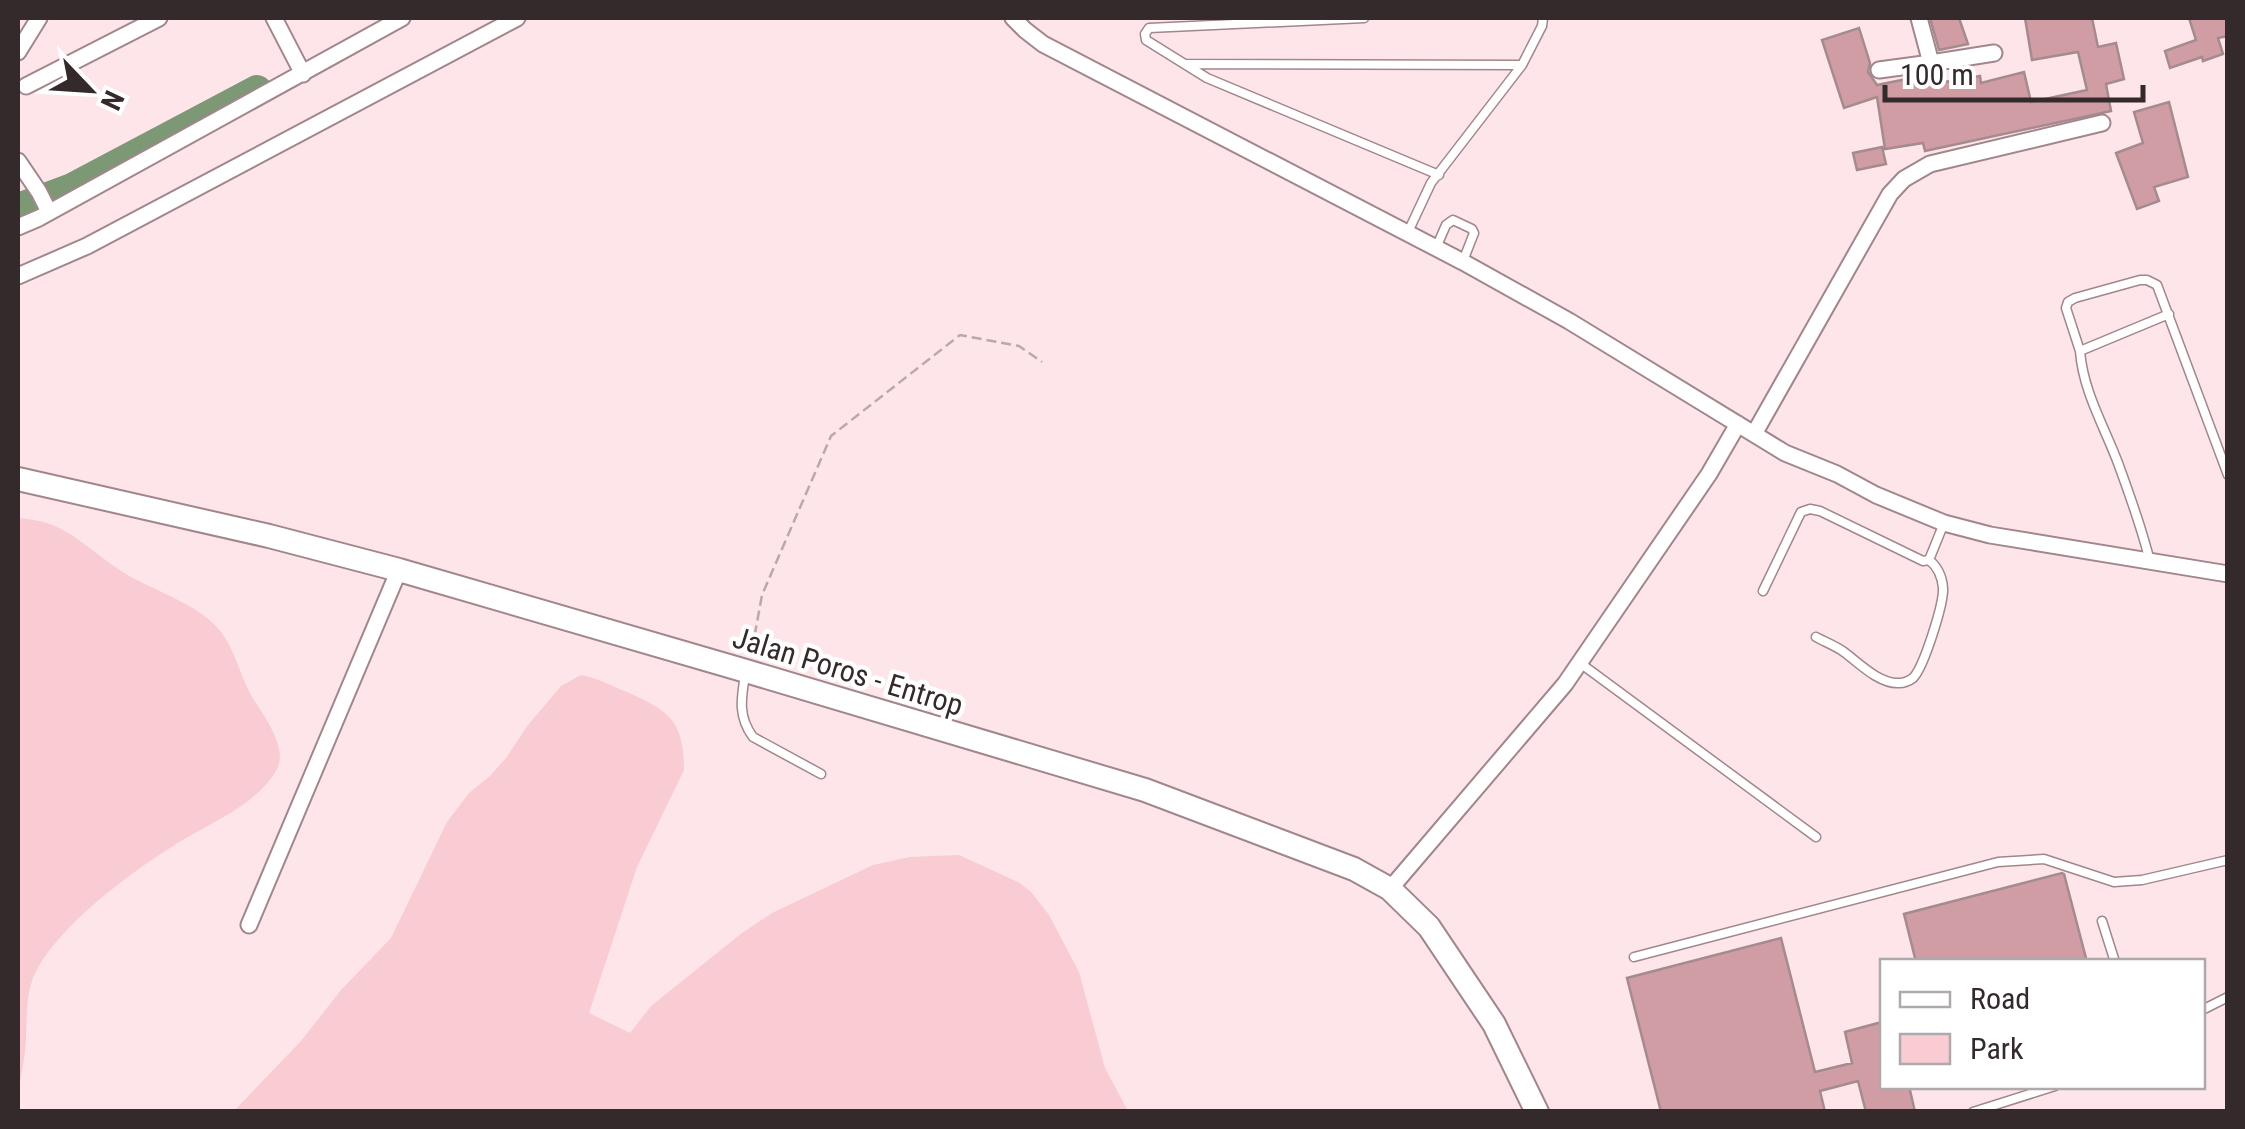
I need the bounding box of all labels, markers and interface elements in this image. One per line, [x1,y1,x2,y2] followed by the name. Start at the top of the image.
[40,40,140,140] north arrow
[1885,40,2142,102] scale bar
[1900,57,1974,92] text: 100 m
[94,86,131,115] text: N
[729,619,967,723] street label: Jalan Poros - Entrop
[1880,959,2205,1089] legend
[1970,981,2030,1016] text: Road
[1970,1031,2024,1066] text: Park

